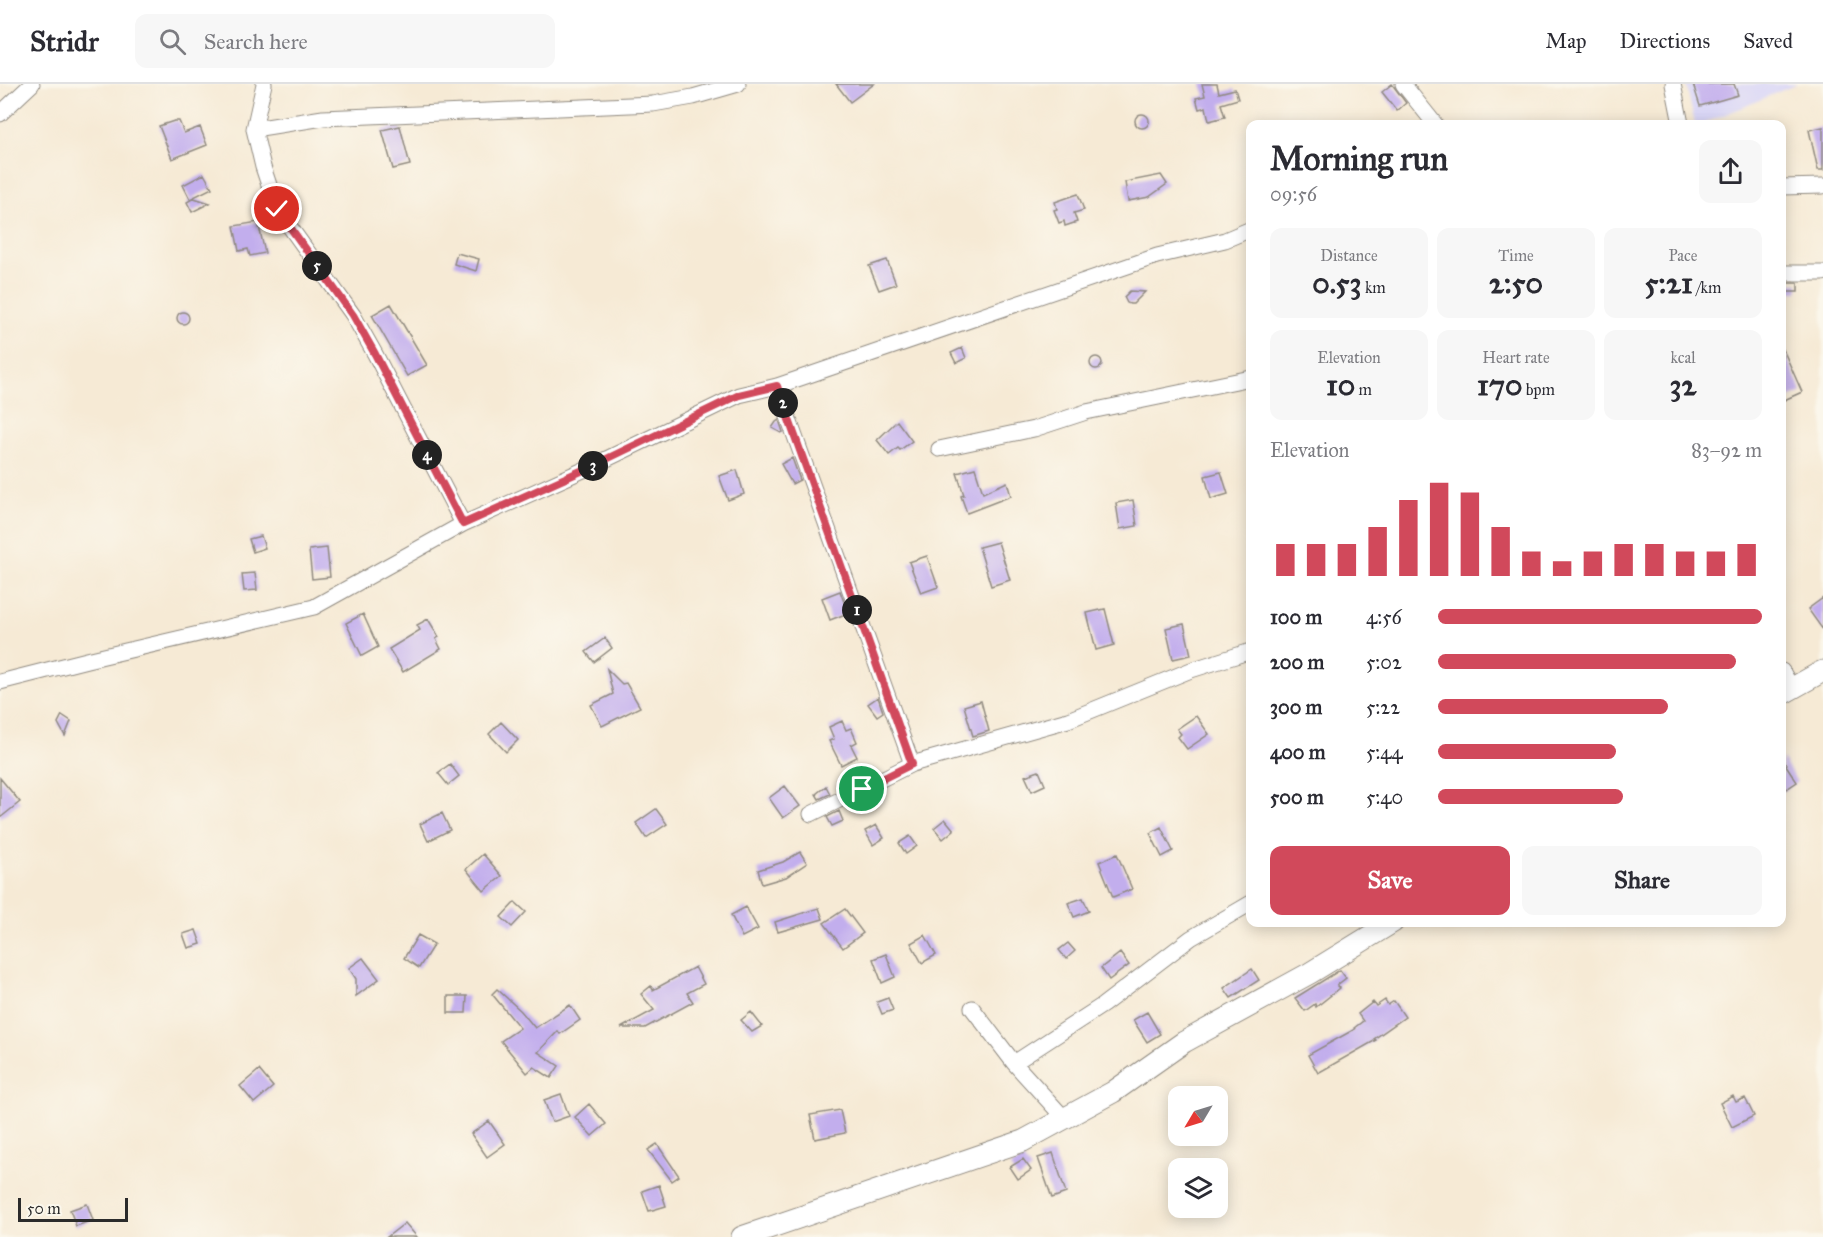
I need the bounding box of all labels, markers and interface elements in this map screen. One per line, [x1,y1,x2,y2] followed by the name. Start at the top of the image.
[135,14,555,68] search box
[30,24,99,59] text: Stridr
[156,25,189,58] icon: search
[204,28,308,55] text: Search here
[1546,28,1587,54] text: Map
[1620,28,1710,54] text: Directions
[1743,28,1793,54] text: Saved
[1270,139,1448,179] text: Morning run
[1699,140,1762,203] button: share
[1270,182,1317,206] text: 09:56
[251,183,302,234] pin
[260,192,293,225] icon: check
[1320,246,1378,265] text: Distance
[1498,246,1534,265] text: Time
[1668,246,1698,265] text: Pace
[302,251,332,281] pin: 5
[313,256,321,275] text: 5
[1312,265,1361,301] text: 0.53
[1489,265,1543,301] text: 2:50
[1645,265,1693,301] text: 5:21
[1361,278,1386,297] text: km
[1693,278,1721,297] text: /km
[1317,348,1381,367] text: Elevation
[1482,348,1550,367] text: Heart rate
[1670,348,1696,367] text: kcal
[1326,367,1355,403] text: 10
[1477,367,1522,403] text: 170
[1670,367,1696,403] text: 32
[1355,380,1372,399] text: m
[1522,380,1555,399] text: bpm
[768,388,798,418] pin: 2
[779,393,787,412] text: 2
[1270,438,1349,462] text: Elevation
[1691,438,1762,462] text: 83–92 m
[412,440,442,470] pin: 4
[423,445,431,464] text: 4
[578,451,608,481] pin: 3
[590,456,596,475] text: 3
[842,595,872,625] pin: 1
[854,600,860,619] text: 1
[1270,605,1322,629] text: 100 m
[1366,605,1402,629] text: 4:56
[1270,650,1324,674] text: 200 m
[1366,650,1402,674] text: 5:02
[1270,695,1322,719] text: 300 m
[1366,695,1400,719] text: 5:22
[1270,740,1326,764] text: 400 m
[1366,740,1403,764] text: 5:44
[836,763,887,814] pin
[845,772,878,805] icon: arrive
[1270,785,1324,809] text: 500 m
[1366,785,1403,809] text: 5:40
[1270,846,1510,915] button: Save
[1522,846,1762,915] button: Share
[1168,1086,1228,1146] north arrow
[1168,1086,1228,1218] map controls
[1168,1158,1228,1218] button: layers
[18,1195,128,1222] scale bar
[27,1199,61,1218] text: 50 m

